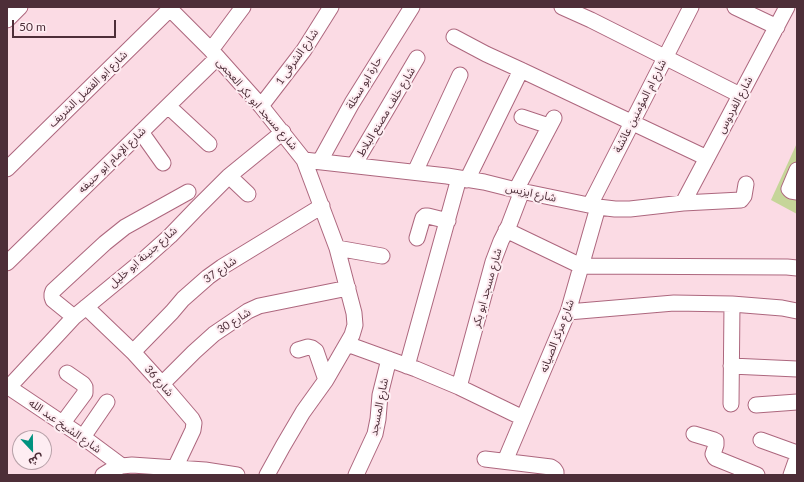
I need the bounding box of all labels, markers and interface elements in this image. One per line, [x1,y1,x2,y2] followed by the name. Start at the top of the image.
[14,12,118,38] scale bar
[19,19,46,34] text: 50 m
[273,26,321,88] street label: شارع الشرقى 1
[46,48,130,130] street label: شارع ابو الفضل الشريف
[343,55,385,111] street label: حارة ابو سخلة
[214,56,300,152] street label: شارع مسجد ابو بكر العجمى
[611,57,669,155] street label: شارع ام المؤمنين عائشة
[354,65,418,159] street label: شارع خلف مصنع البلاط
[714,74,756,136] street label: شارع الفردوس
[75,124,149,196] street label: شارع الإمام ابو حنيفه
[504,181,558,205] street label: شارع ايزيس
[106,224,180,290] street label: شارع جنينة ابو خليل
[469,247,505,329] street label: شارع مسجد ابو بكر
[201,254,239,286] street label: شارع 37
[537,298,577,374] street label: شارع مركز الصيانه
[215,306,253,336] street label: شارع 30
[142,363,176,399] street label: شارع 36
[367,377,391,437] street label: شارع المسجد
[26,396,104,456] street label: شارع الشيخ عبد الله
[12,430,52,470] north arrow
[27,452,46,470] text: ش

